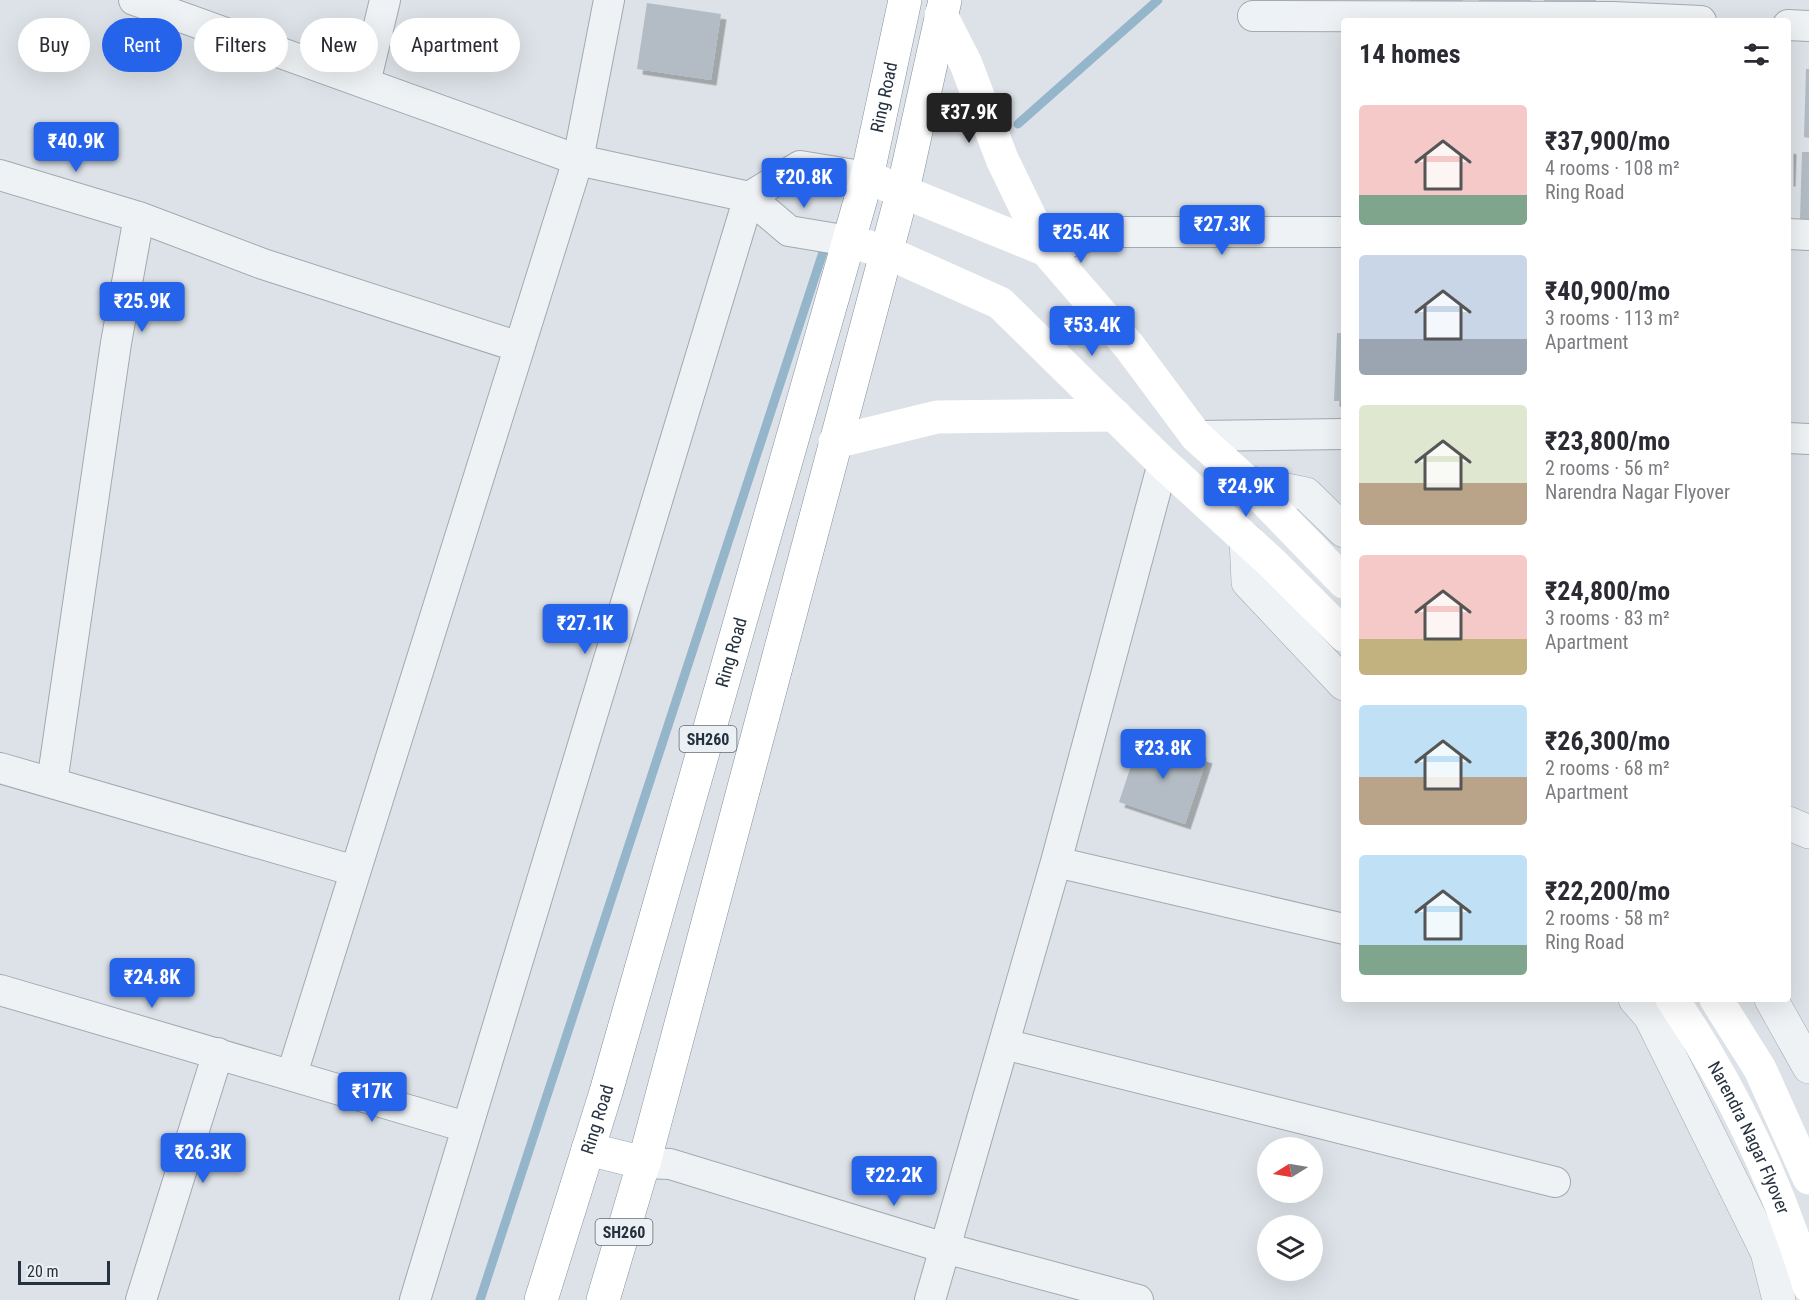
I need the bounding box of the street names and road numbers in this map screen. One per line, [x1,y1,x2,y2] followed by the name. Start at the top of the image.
[866,60,901,134] street label: Ring Road
[711,615,751,690] street label: Ring Road
[680,726,736,752] road number: SH260
[1704,1058,1795,1217] street label: Narendra Nagar Flyover
[576,1082,618,1157] street label: Ring Road
[596,1219,652,1245] road number: SH260

